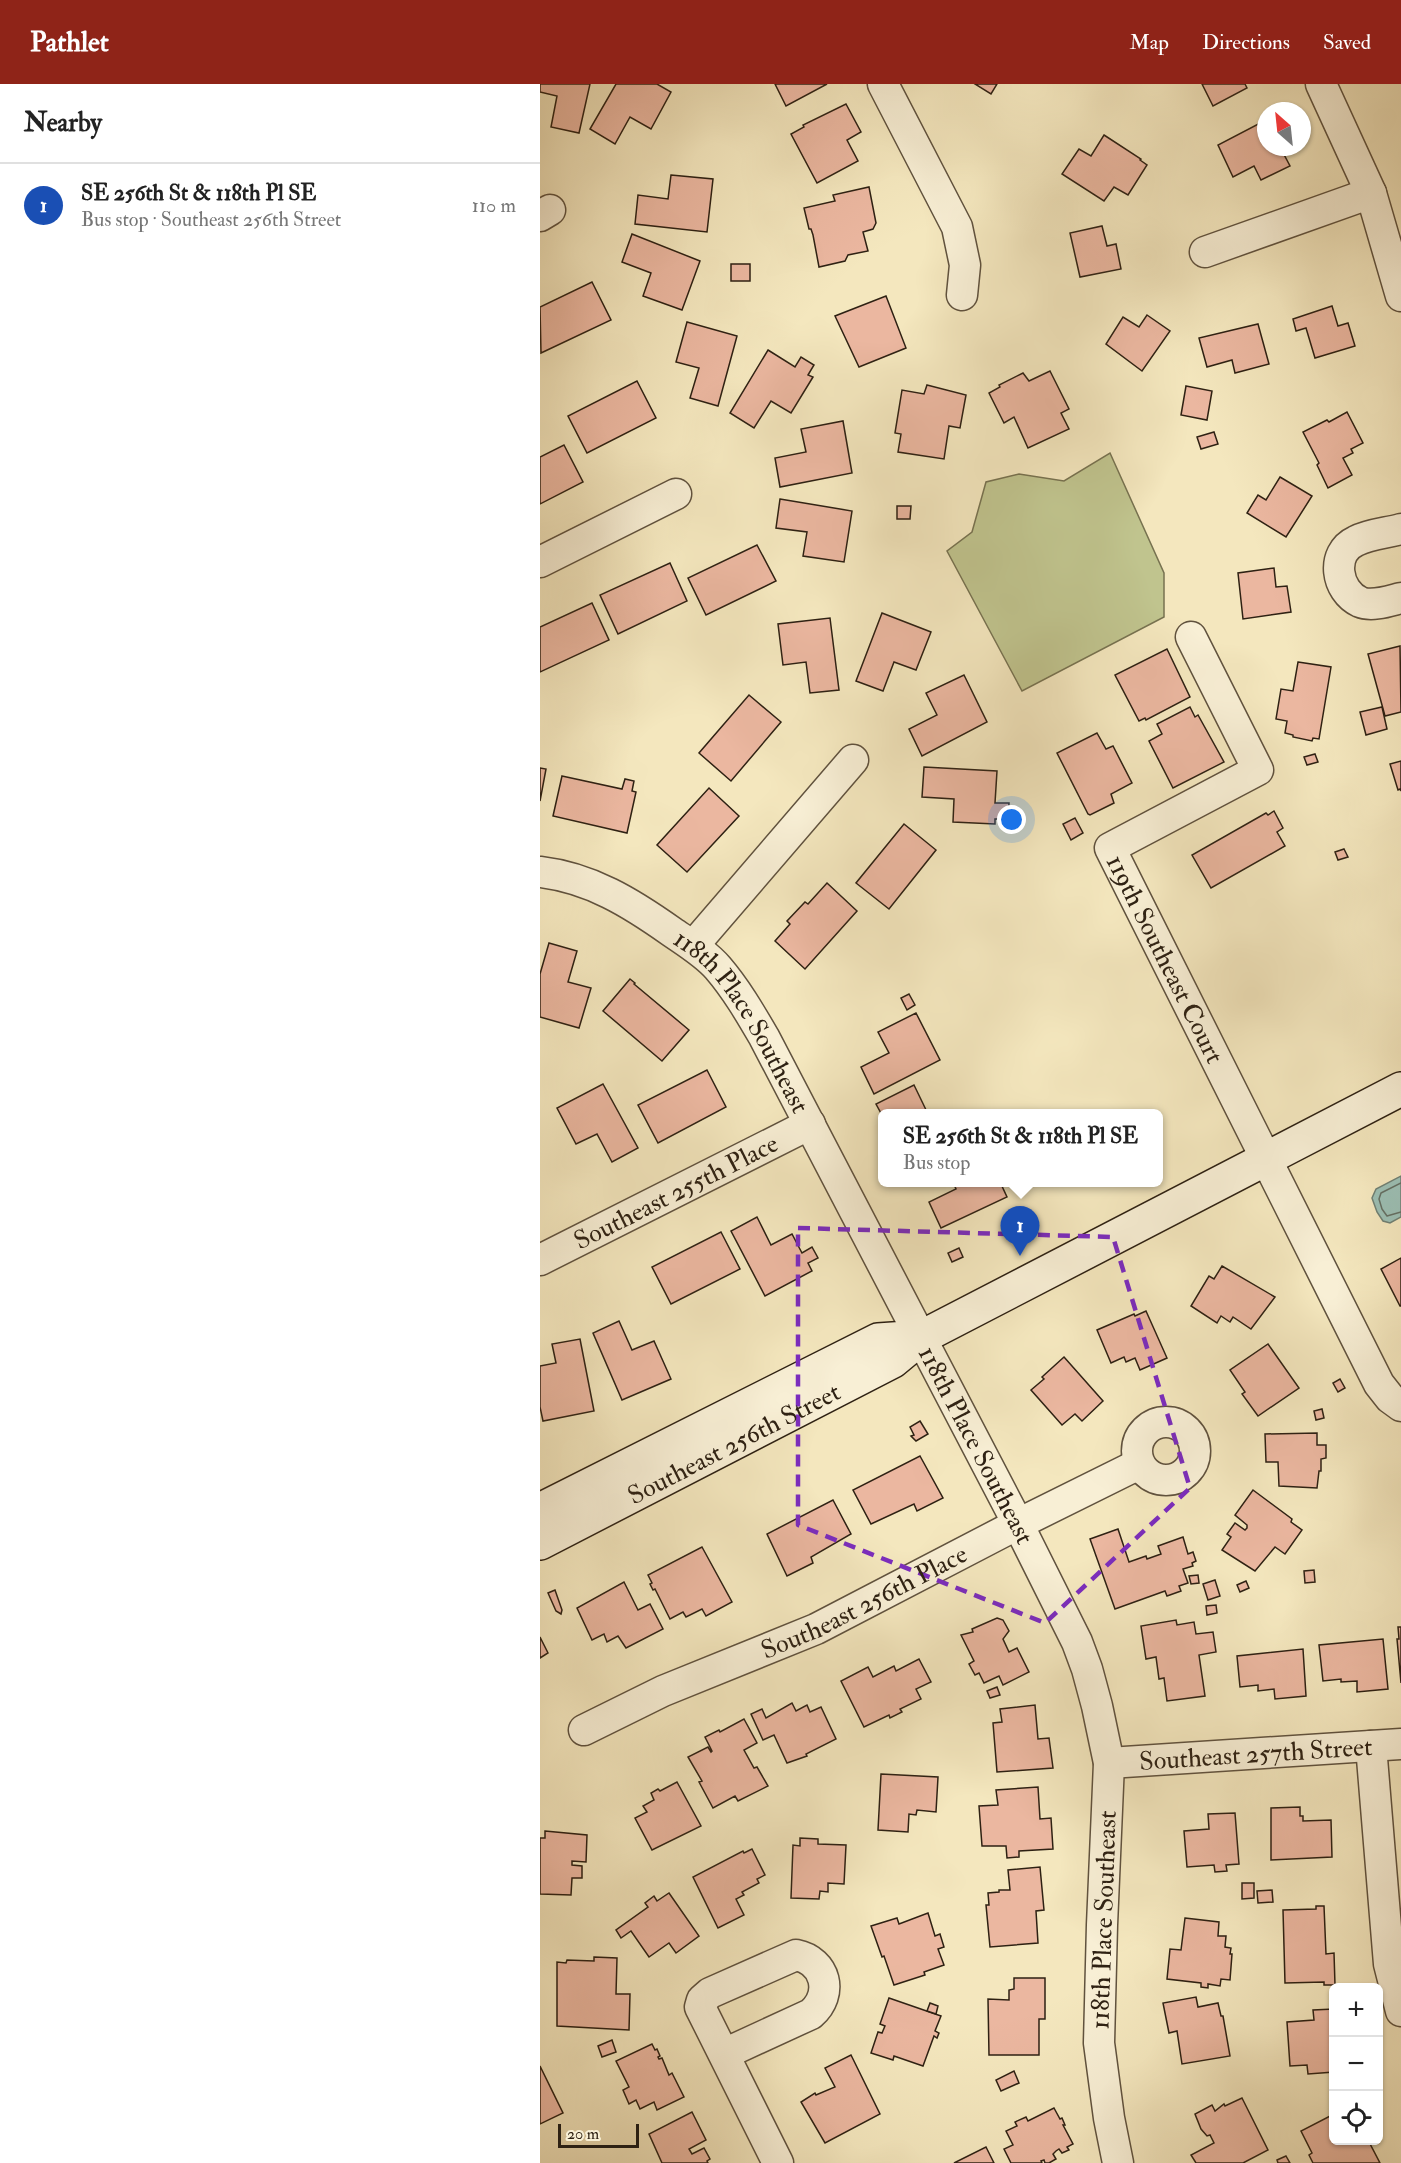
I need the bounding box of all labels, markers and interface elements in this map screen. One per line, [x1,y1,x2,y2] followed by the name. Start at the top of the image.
[30,25,109,60] text: Pathlet
[1129,29,1169,56] text: Map
[1202,29,1290,56] text: Directions
[1323,29,1371,56] text: Saved
[1257,102,1311,156] north arrow
[24,107,102,139] text: Nearby
[81,179,316,207] text: SE 256th St & 118th Pl SE
[40,193,47,218] text: 1
[472,193,516,218] text: 110 m
[81,207,341,232] text: Bus stop · Southeast 256th Street
[997,805,1026,834] your location
[1099,849,1230,1069] street label: 119th Southeast Court
[667,923,816,1119] street label: 118th Place Southeast
[878,1109,1163,1187] popup
[903,1122,1138,1150] text: SE 256th St & 118th Pl SE
[569,1128,784,1257] street label: Southeast 255th Place
[903,1150,970,1175] text: Bus stop
[1000,1206,1040,1256] pin: 1
[911,1341,1040,1550] street label: 118th Place Southeast
[623,1376,846,1512] street label: Southeast 256th Street
[756,1538,973,1667] street label: Southeast 256th Place
[1138,1731,1373,1778] street label: Southeast 257th Street
[1084,1810,1124,2030] street label: 118th Place Southeast
[1329,1983,1383,2145] map controls
[1329,1983,1383,2037] button: +
[1329,2037,1383,2091] button: −
[1329,2091,1383,2145] button: locate
[558,2121,639,2148] scale bar
[567,2124,599,2144] text: 20 m

